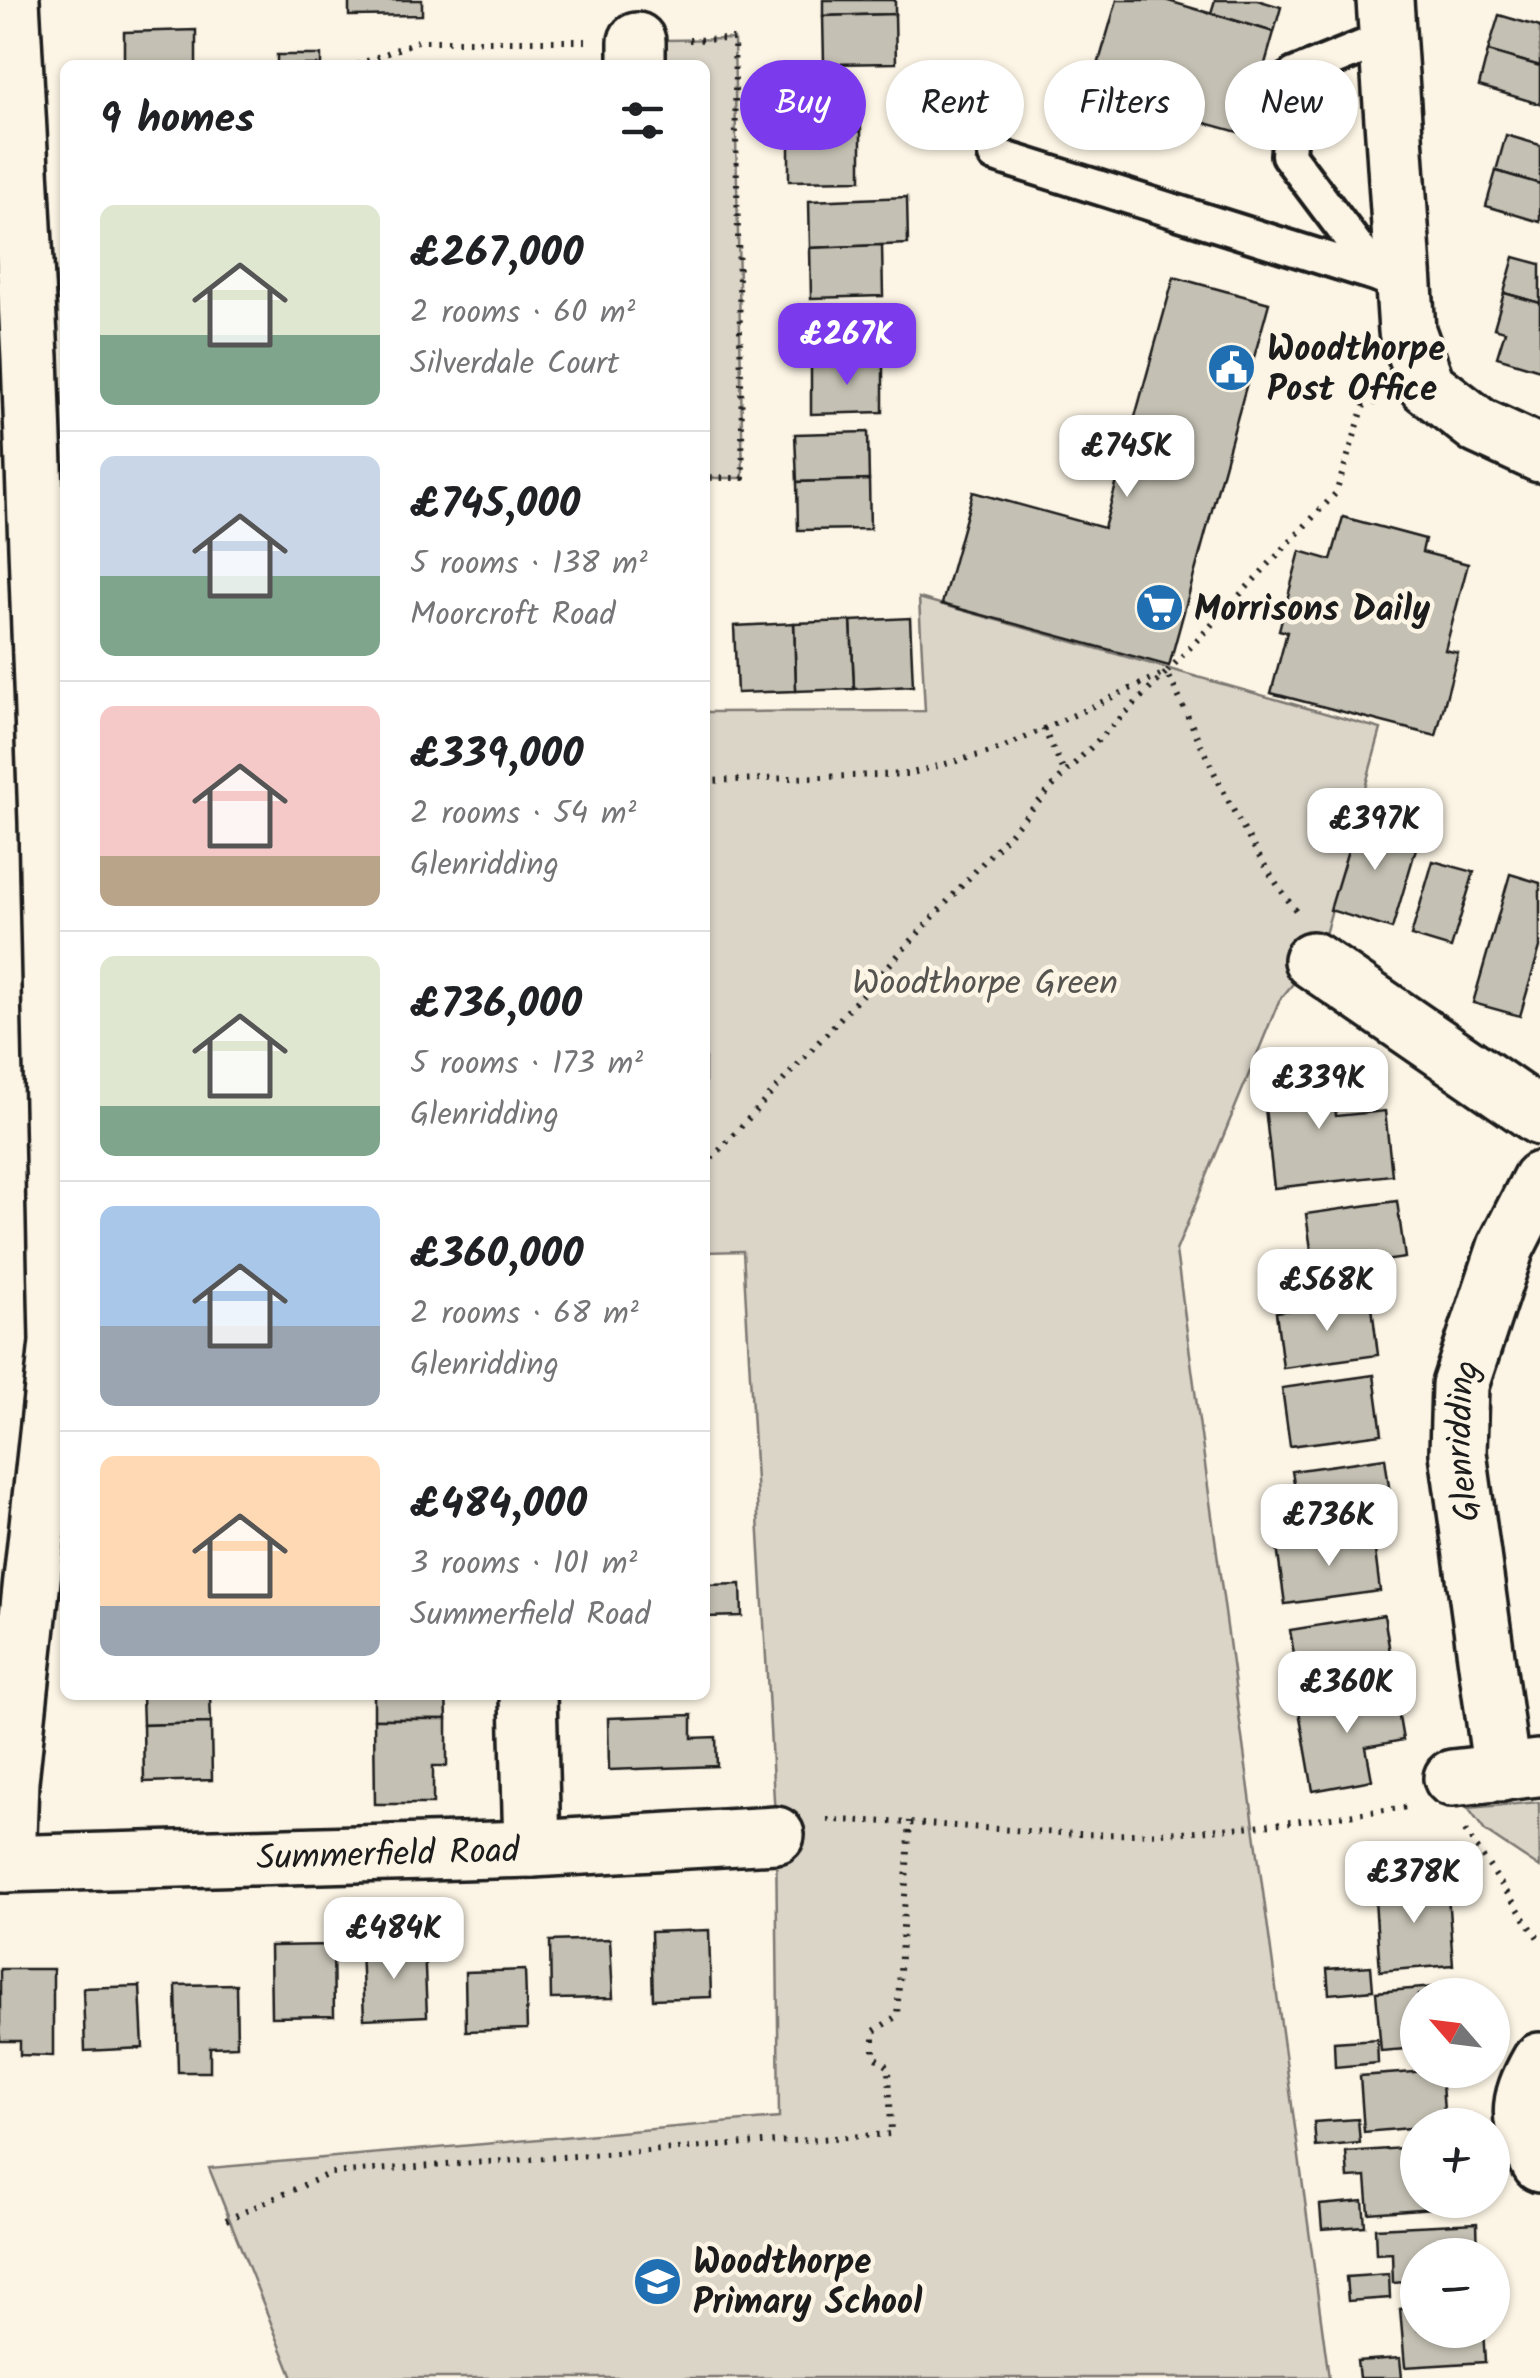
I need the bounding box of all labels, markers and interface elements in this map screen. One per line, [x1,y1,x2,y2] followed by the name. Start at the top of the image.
[740,60,866,150] chip: Buy
[886,60,1024,150] chip: Rent
[1044,60,1205,150] chip: Filters
[1225,60,1358,150] chip: New
[100,87,255,154] text: 9 homes
[615,93,670,148] icon: filters
[410,221,583,288] text: £267,000
[180,245,300,365] icon: home
[410,288,635,339] text: 2 rooms · 60 m²
[777,303,917,388] pin: £267K
[800,310,894,361] text: £267K
[1267,323,1445,419] place label: Woodthorpe Post Office
[410,339,619,390] text: Silverdale Court
[1206,342,1258,394] public building icon: Woodthorpe Post Office
[1057,415,1197,500] pin: £745K
[1081,422,1173,473] text: £745K
[410,472,580,539] text: £745,000
[180,496,300,616] icon: home
[410,539,648,590] text: 5 rooms · 138 m²
[1133,582,1185,634] supermarket icon: Morrisons Daily
[1194,583,1431,639] place label: Morrisons Daily
[410,590,616,641] text: Moorcroft Road
[410,722,584,789] text: £339,000
[180,746,300,866] icon: home
[1305,788,1445,873] pin: £397K
[410,789,636,840] text: 2 rooms · 54 m²
[1329,795,1421,846] text: £397K
[410,840,559,891] text: Glenridding
[852,957,1118,1013] park label: Woodthorpe Green
[410,972,582,1039] text: £736,000
[180,996,300,1116] icon: home
[410,1039,643,1090] text: 5 rooms · 173 m²
[1249,1047,1389,1132] pin: £339K
[1272,1054,1366,1105] text: £339K
[410,1090,559,1141] text: Glenridding
[410,1222,584,1289] text: £360,000
[180,1246,300,1366] icon: home
[1257,1249,1397,1334] pin: £568K
[1279,1256,1375,1307] text: £568K
[410,1289,639,1340] text: 2 rooms · 68 m²
[410,1340,559,1391] text: Glenridding
[1433,1353,1498,1525] street label: Glenridding
[410,1472,587,1539] text: £484,000
[1259,1484,1399,1569] pin: £736K
[1283,1491,1375,1542] text: £736K
[180,1496,300,1616] icon: home
[410,1539,637,1590] text: 3 rooms · 101 m²
[410,1590,650,1641] text: Summerfield Road
[1277,1651,1417,1736] pin: £360K
[1300,1658,1394,1709] text: £360K
[256,1824,522,1888] street label: Summerfield Road
[1344,1841,1484,1926] pin: £378K
[1367,1848,1461,1899] text: £378K
[324,1897,464,1982] pin: £484K
[346,1904,442,1955] text: £484K
[1400,1978,1510,2088] north arrow
[1400,1978,1510,2348] map controls
[1400,2108,1510,2218] button: +
[693,2236,923,2332] place label: Woodthorpe Primary School
[1400,2238,1510,2348] button: −
[632,2255,684,2307] school or university icon: Woodthorpe Primary School

